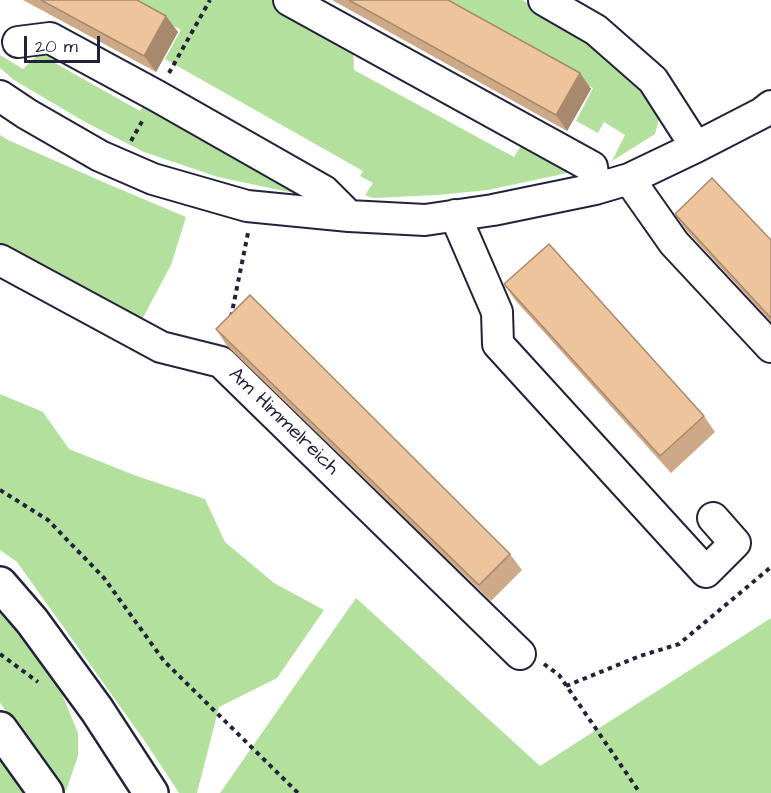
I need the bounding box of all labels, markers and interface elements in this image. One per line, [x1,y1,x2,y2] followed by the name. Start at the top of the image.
[27,24,104,62] scale bar
[35,34,78,59] text: 20 m
[223,363,343,481] street label: Am Himmelreich

